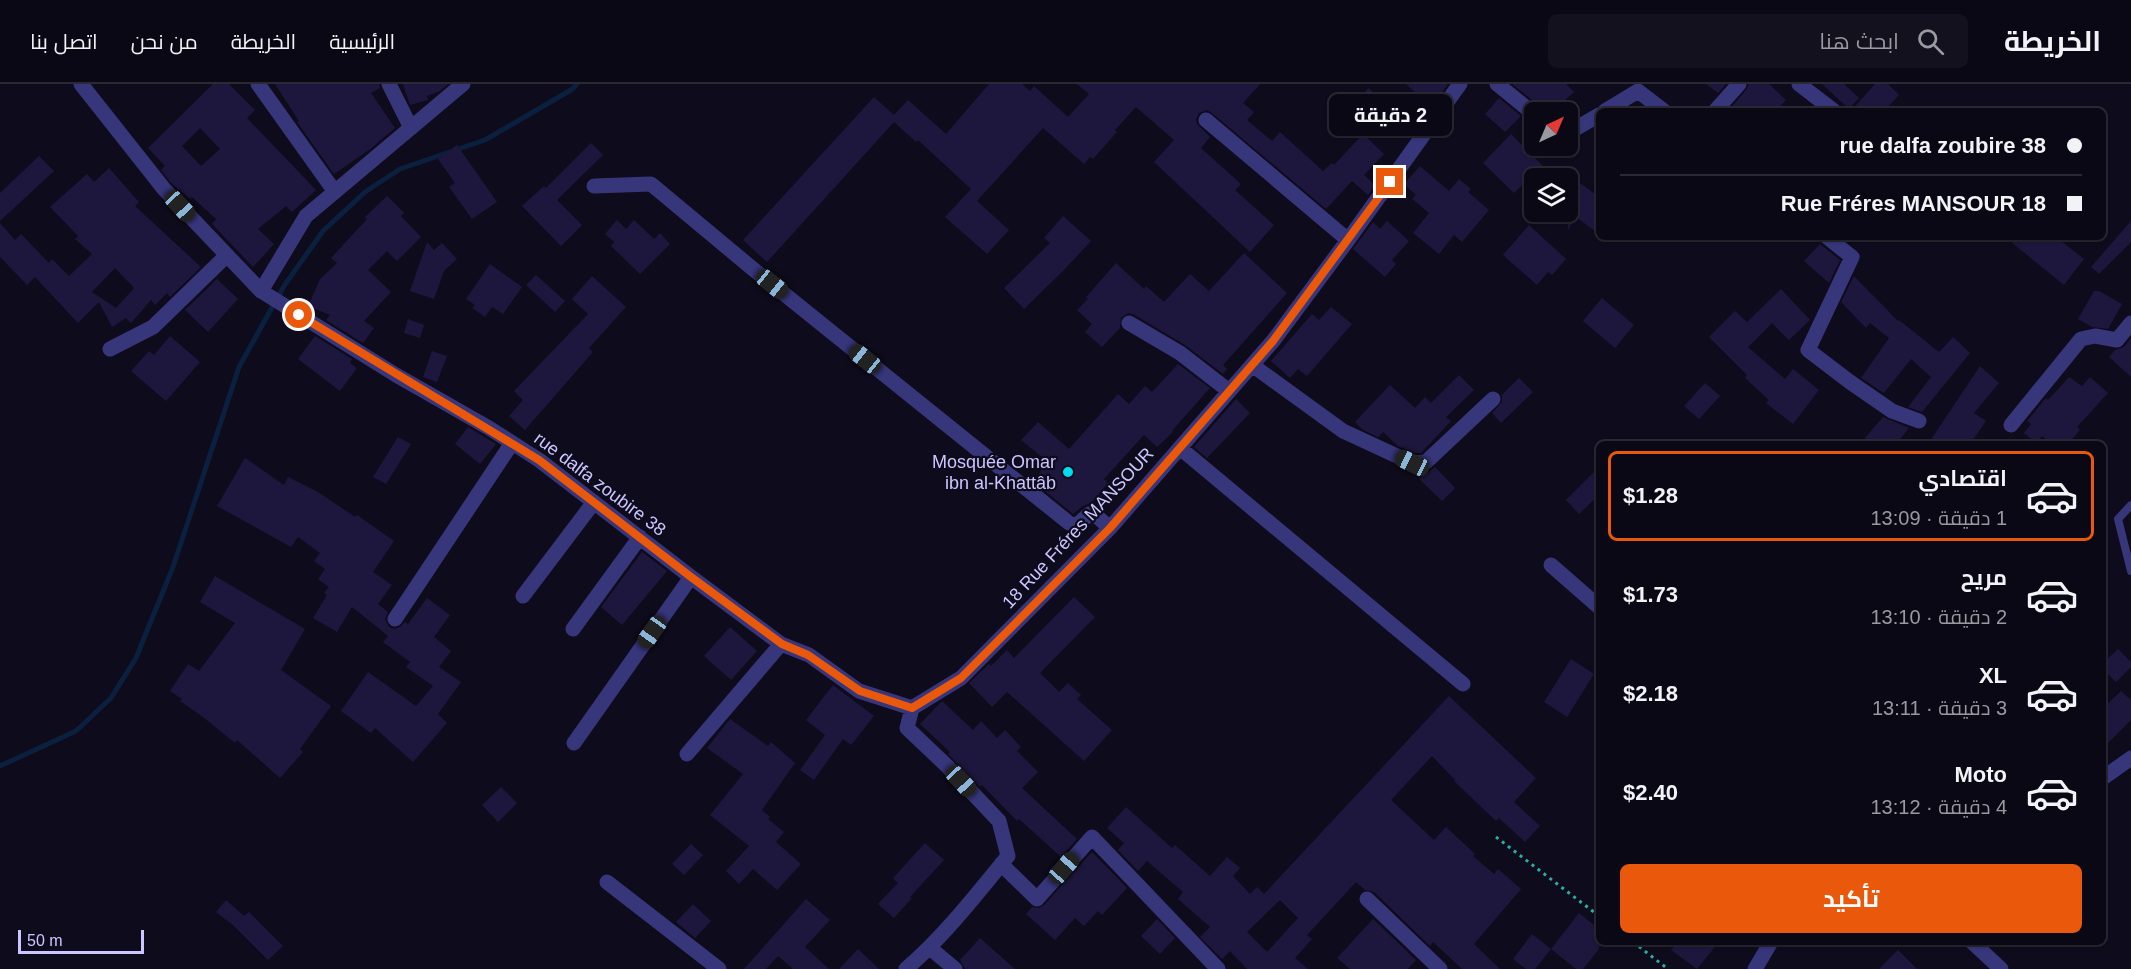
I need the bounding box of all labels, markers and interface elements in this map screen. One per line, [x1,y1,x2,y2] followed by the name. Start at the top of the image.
[1548,14,1968,68] search box
[1914,25,1947,58] icon: search
[2004,26,2101,57] text: الخريطة
[1819,29,1899,54] text: ابحث هنا
[30,30,98,53] text: اتصل بنا
[131,30,198,53] text: من نحن
[231,30,296,53] text: الخريطة
[329,30,395,53] text: الرئيسية
[1328,95,1452,137] callout: 2 دقيقة
[1524,102,1578,156] north arrow
[1524,102,1578,222] map controls
[1354,104,1427,126] text: 2 دقيقة
[1839,133,2046,158] text: rue dalfa zoubire 38
[1376,168,1403,195] route end
[1524,168,1578,222] button: layers
[161,187,199,225] car
[1781,191,2046,216] text: 18 Rue Fréres MANSOUR
[752,266,792,302] car
[285,301,312,328] route start
[845,341,885,377] car
[530,428,670,540] street label: rue dalfa zoubire 38
[998,444,1158,612] street label: 18 Rue Fréres MANSOUR
[1392,447,1432,479] car
[932,452,1056,493] place label: Mosquée Omar ibn al-Khattâb
[1061,465,1075,479] marker: Mosquée Omar ibn al-Khattâb
[1918,466,2007,491] text: اقتصادي
[2025,469,2079,523] icon: car
[1623,483,1678,508] text: $1.28
[1870,507,2007,529] text: 1 دقيقة · 13:09
[1961,565,2007,590] text: مريح
[2025,568,2079,622] icon: car
[1623,582,1678,607] text: $1.73
[1870,606,2007,628] text: 2 دقيقة · 13:10
[634,612,670,652] car
[1979,663,2007,688] text: XL
[2025,667,2079,721] icon: car
[1623,681,1678,706] text: $2.18
[1872,697,2007,719] text: 3 دقيقة · 13:11
[942,762,980,800] car
[1954,762,2007,787] text: Moto
[2025,766,2079,820] icon: car
[1623,780,1678,805] text: $2.40
[1870,796,2007,818] text: 4 دقيقة · 13:12
[1045,849,1083,887] car
[1620,864,2082,933] button: تأكيد
[18,927,144,954] scale bar
[27,932,63,949] text: 50 m

